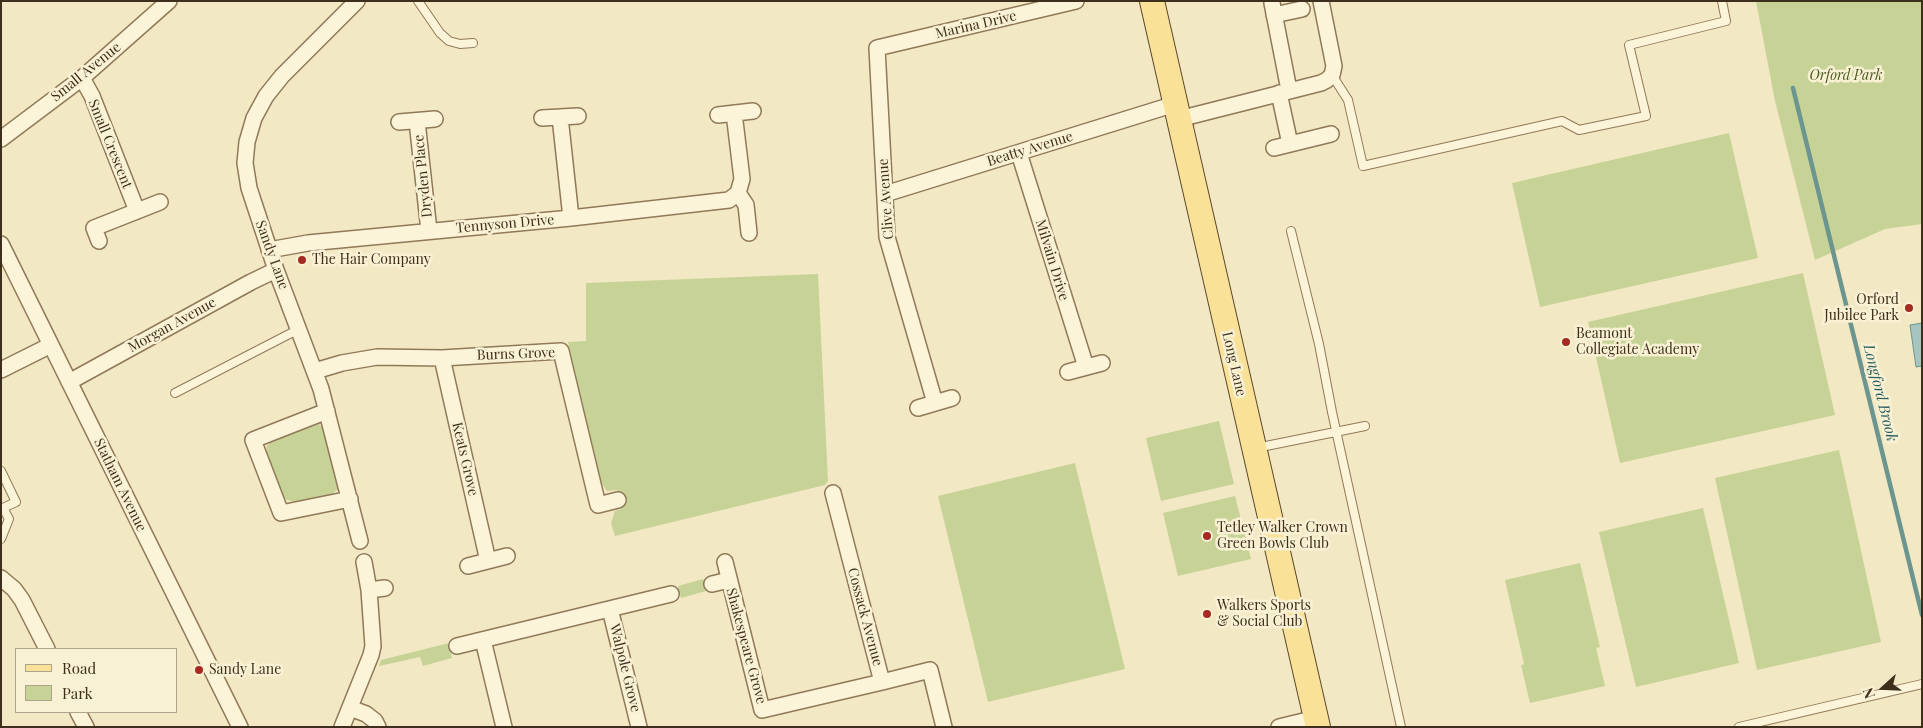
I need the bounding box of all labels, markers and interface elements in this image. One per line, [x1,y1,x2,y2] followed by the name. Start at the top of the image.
[934,8,1018,42] street label: Marina Drive
[48,39,124,105] street label: Small Avenue
[1810,68,1882,84] park label: Orford Park
[84,97,136,191] street label: Small Crescent
[985,128,1075,170] street label: Beatty Avenue
[410,134,436,218] street label: Dryden Place
[875,158,897,240] street label: Clive Avenue
[455,211,555,237] street label: Tennyson Drive
[1032,217,1072,303] street label: Milvain Drive
[252,218,292,292] street label: Sandy Lane
[312,252,431,268] place label: The Hair Company
[296,254,308,266] marker: The Hair Company
[1824,292,1899,324] place label: Orford Jubilee Park
[125,294,219,356] street label: Morgan Avenue
[1903,302,1915,314] marker: Orford Jubilee Park
[1576,326,1699,358] place label: Beamont Collegiate Academy
[1218,330,1250,398] street label: Long Lane
[1560,336,1572,348] marker: Beamont Collegiate Academy
[1859,342,1901,444] water label: Longford Brook
[477,344,555,364] street label: Burns Grove
[448,421,482,497] street label: Keats Grove
[90,436,150,534] street label: Statham Avenue
[1217,520,1348,552] place label: Tetley Walker Crown Green Bowls Club
[1201,530,1213,542] marker: Tetley Walker Crown Green Bowls Club
[844,566,886,668] street label: Cossack Avenue
[722,586,770,706] street label: Shakespeare Grove
[1217,598,1311,630] place label: Walkers Sports & Social Club
[1201,608,1213,620] marker: Walkers Sports & Social Club
[606,622,644,714] street label: Walpole Grove
[15,648,178,713] legend
[62,658,96,678] text: Road
[209,662,281,678] place label: Sandy Lane
[1858,663,1908,713] north arrow
[193,664,205,676] marker: Sandy Lane
[62,683,93,703] text: Park
[1858,685,1879,701] text: N

